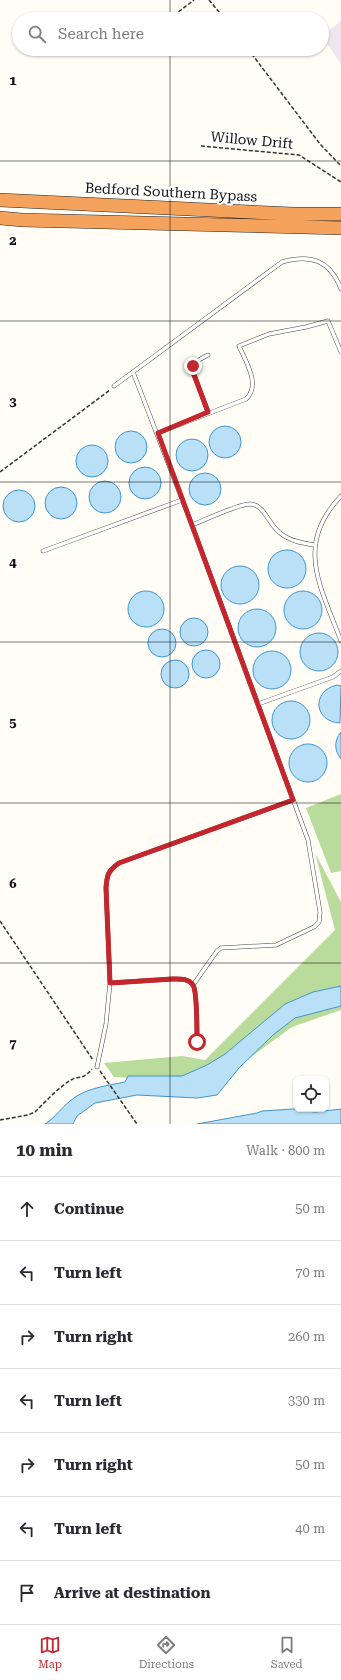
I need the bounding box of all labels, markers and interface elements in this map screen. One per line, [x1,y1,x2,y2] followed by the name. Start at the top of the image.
[12,12,329,56] search box
[26,23,48,45] icon: search
[58,25,144,43] text: Search here
[9,73,17,88] text: 1
[210,128,294,152] street label: Willow Drift
[85,179,258,205] street label: Bedford Southern Bypass
[9,233,17,248] text: 2
[184,357,202,375] route end
[9,394,17,409] text: 3
[9,555,17,570] text: 4
[9,715,17,730] text: 5
[9,876,17,891] text: 6
[188,1033,206,1051] route start
[9,1036,17,1051] text: 7
[293,1076,329,1112] map controls
[293,1076,329,1112] button: locate
[16,1140,73,1160] text: 10 min
[246,1143,325,1158] text: Walk · 800 m
[16,1198,38,1220] icon: ahead
[54,1200,124,1218] text: Continue
[295,1201,325,1216] text: 50 m
[16,1262,38,1284] icon: left
[54,1264,122,1282] text: Turn left
[295,1265,325,1280] text: 70 m
[16,1326,38,1348] icon: right
[54,1328,133,1346] text: Turn right
[288,1329,325,1344] text: 260 m
[16,1390,38,1412] icon: left
[54,1392,122,1410] text: Turn left
[288,1393,325,1408] text: 330 m
[16,1454,38,1476] icon: right
[54,1456,133,1474] text: Turn right
[295,1457,325,1472] text: 50 m
[16,1518,38,1540] icon: left
[54,1520,122,1538] text: Turn left
[295,1521,325,1536] text: 40 m
[16,1582,38,1604] icon: arrive
[54,1584,210,1602] text: Arrive at destination
[38,1634,62,1671] tab: Map
[139,1634,194,1671] tab: Directions
[271,1634,303,1671] tab: Saved

